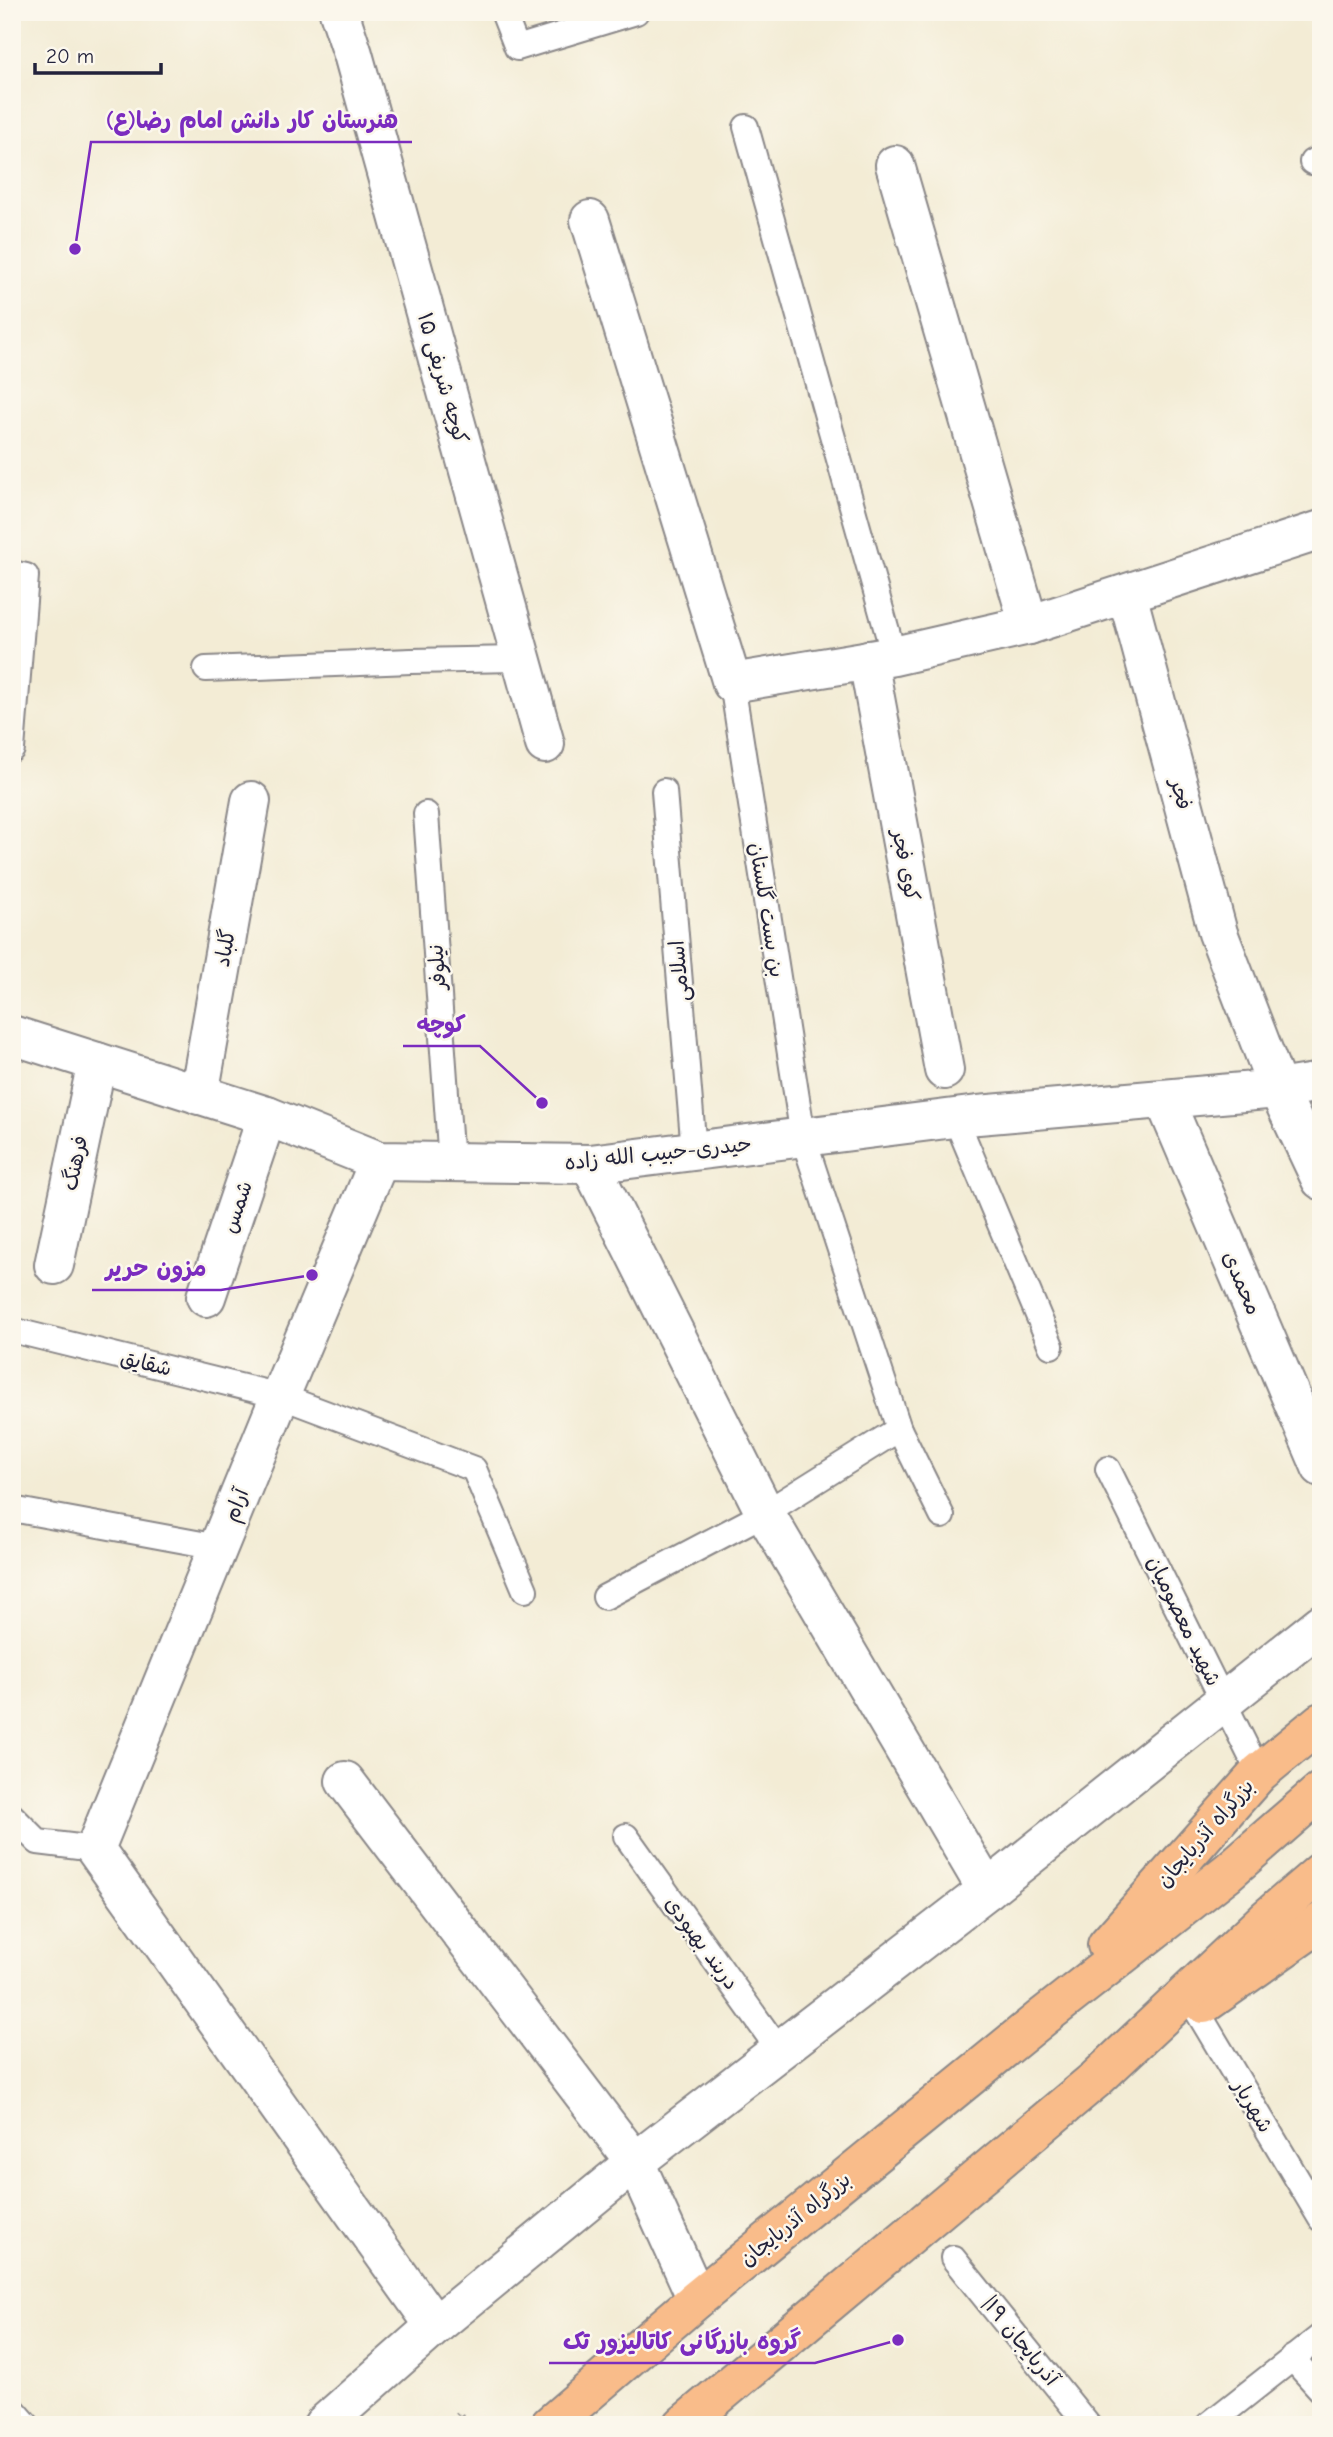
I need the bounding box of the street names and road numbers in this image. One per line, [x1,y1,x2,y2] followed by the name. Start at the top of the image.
[411,310,473,447] street label: کوچه شریفی ۱۵
[1165,774,1197,812] street label: فجر
[886,825,925,903] street label: کوی فجر
[744,841,789,979] street label: بن بست گلستان
[210,927,241,969] street label: گلباد
[664,939,696,1003] street label: اسلامی
[423,943,453,993] street label: نیلوفر
[563,1131,753,1176] street label: حیدری-حبیب الله زاده
[57,1133,93,1193] street label: فرهنگ
[217,1178,257,1236] street label: شمس
[1218,1248,1266,1318] street label: محمدی
[118,1345,174,1381] street label: شقایق
[219,1484,257,1527] street label: آرام
[1141,1552,1226,1690] street label: شهید معصومیان
[1151,1774,1259,1893] street label: بزرگراه آذربایجان
[659,1892,744,1995] street label: دربند بهبودی
[1227,2074,1278,2137] street label: شهریار
[735,2167,856,2272] street label: بزرگراه آذربایجان
[977,2292,1064,2391] street label: |آذربایجان ۱۹

